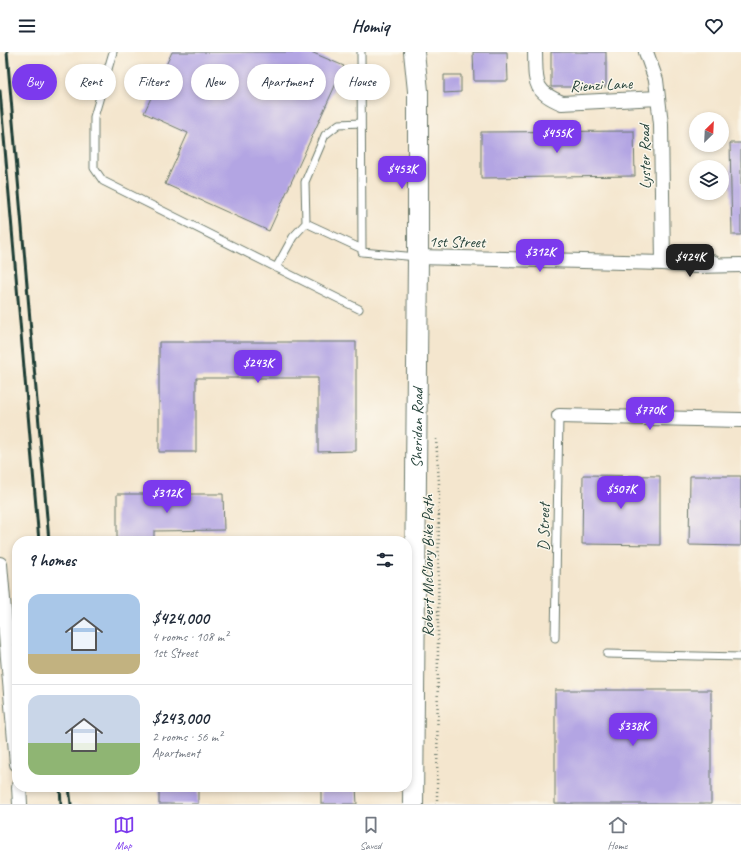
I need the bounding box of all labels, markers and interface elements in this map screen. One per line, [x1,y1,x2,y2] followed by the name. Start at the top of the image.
[16,15,38,37] icon: menu
[352,15,389,37] text: Homiq
[703,15,725,37] icon: heart
[12,64,57,100] chip: Buy
[65,64,116,100] chip: Rent
[124,64,183,100] chip: Filters
[191,64,239,100] chip: New
[247,64,326,100] chip: Apartment
[334,64,390,100] chip: House
[570,73,634,97] street label: Rienzi Lane
[689,112,729,152] north arrow
[689,112,729,200] map controls
[529,120,585,154] pin: $455K
[634,122,656,189] street label: Lyster Road
[542,125,572,141] text: $455K
[374,156,430,190] pin: $453K
[689,160,729,200] button: layers
[387,161,417,177] text: $453K
[429,232,487,253] street label: 1st Street
[512,239,568,273] pin: $312K
[525,244,555,260] text: $312K
[662,244,718,278] pin: $424K
[675,249,705,265] text: $424K
[230,350,286,384] pin: $243K
[243,355,273,371] text: $243K
[407,385,428,468] street label: Sheridan Road
[622,397,678,431] pin: $770K
[635,402,665,418] text: $770K
[593,476,649,510] pin: $507K
[139,480,195,514] pin: $312K
[606,481,636,497] text: $507K
[152,485,182,501] text: $312K
[418,493,438,637] street label: Robert McClory Bike Path
[534,500,554,551] street label: D Street
[374,549,396,571] icon: filters
[28,550,76,571] text: 9 homes
[152,608,209,629] text: $424,000
[60,610,108,658] icon: home
[152,629,228,645] text: 4 rooms · 108 m²
[152,645,198,661] text: 1st Street
[152,708,209,729] text: $243,000
[60,711,108,759] icon: home
[605,713,661,747] pin: $338K
[618,718,648,734] text: $338K
[152,729,222,745] text: 2 rooms · 56 m²
[152,745,200,761] text: Apartment
[113,814,135,852] tab: Map
[360,814,382,852] tab: Saved
[607,814,629,852] tab: Home

